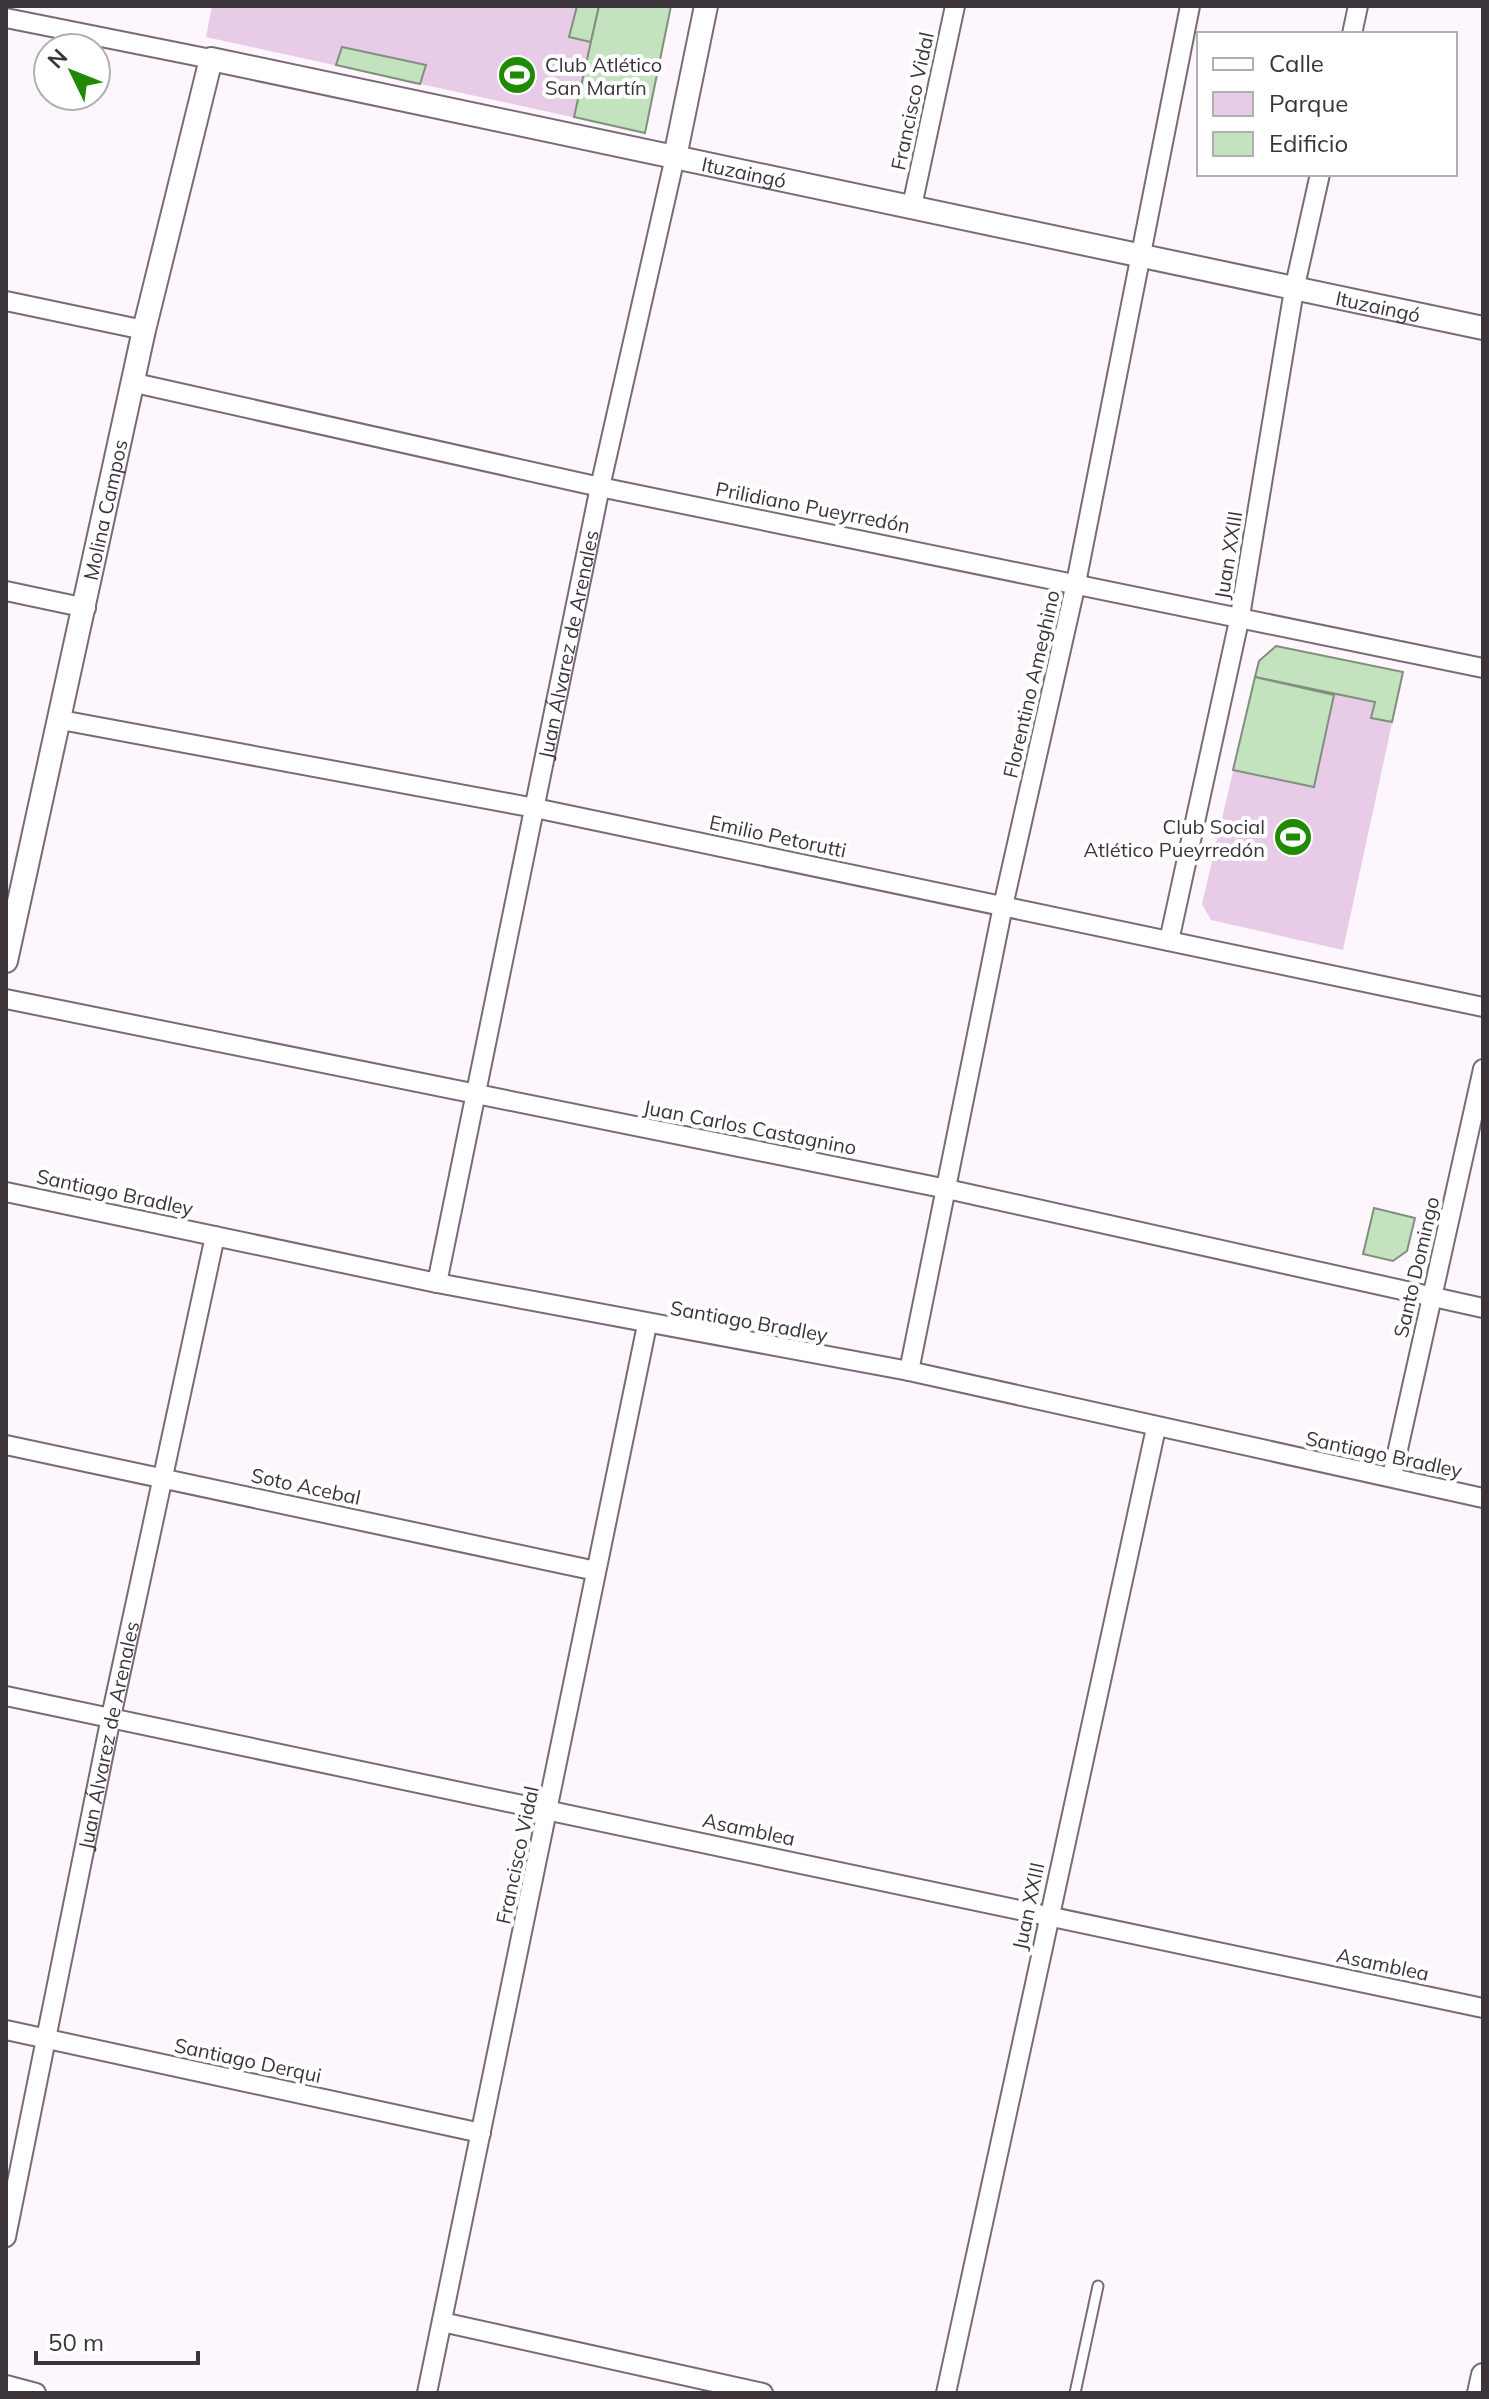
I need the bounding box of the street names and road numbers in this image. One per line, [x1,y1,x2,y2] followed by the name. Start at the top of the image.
[885,30,939,172] street label: Francisco Vidal
[699,151,789,193] street label: Ituzaingó
[1333,285,1423,327] street label: Ituzaingó
[77,437,132,582] street label: Molina Campos
[714,476,912,538] street label: Prilidiano Pueyrredón
[1209,509,1247,601] street label: Juan XXIII
[532,528,603,761] street label: Juan Álvarez de Arenales
[997,588,1065,780] street label: Florentino Ameghino
[707,809,849,863] street label: Emilio Petorutti
[641,1094,859,1160] street label: Juan Carlos Castagnino
[34,1163,196,1221] street label: Santiago Bradley
[1388,1194,1444,1340] street label: Santo Domingo
[668,1295,830,1347] street label: Santiago Bradley
[1303,1425,1465,1483] street label: Santiago Bradley
[249,1462,363,1510] street label: Soto Acebal
[72,1619,144,1852] street label: Juan Álvarez de Arenales
[490,1784,544,1926] street label: Francisco Vidal
[701,1807,797,1851] street label: Asamblea
[1007,1860,1049,1952] street label: Juan XXIII
[1335,1942,1431,1986] street label: Asamblea
[172,2032,324,2088] street label: Santiago Derqui

